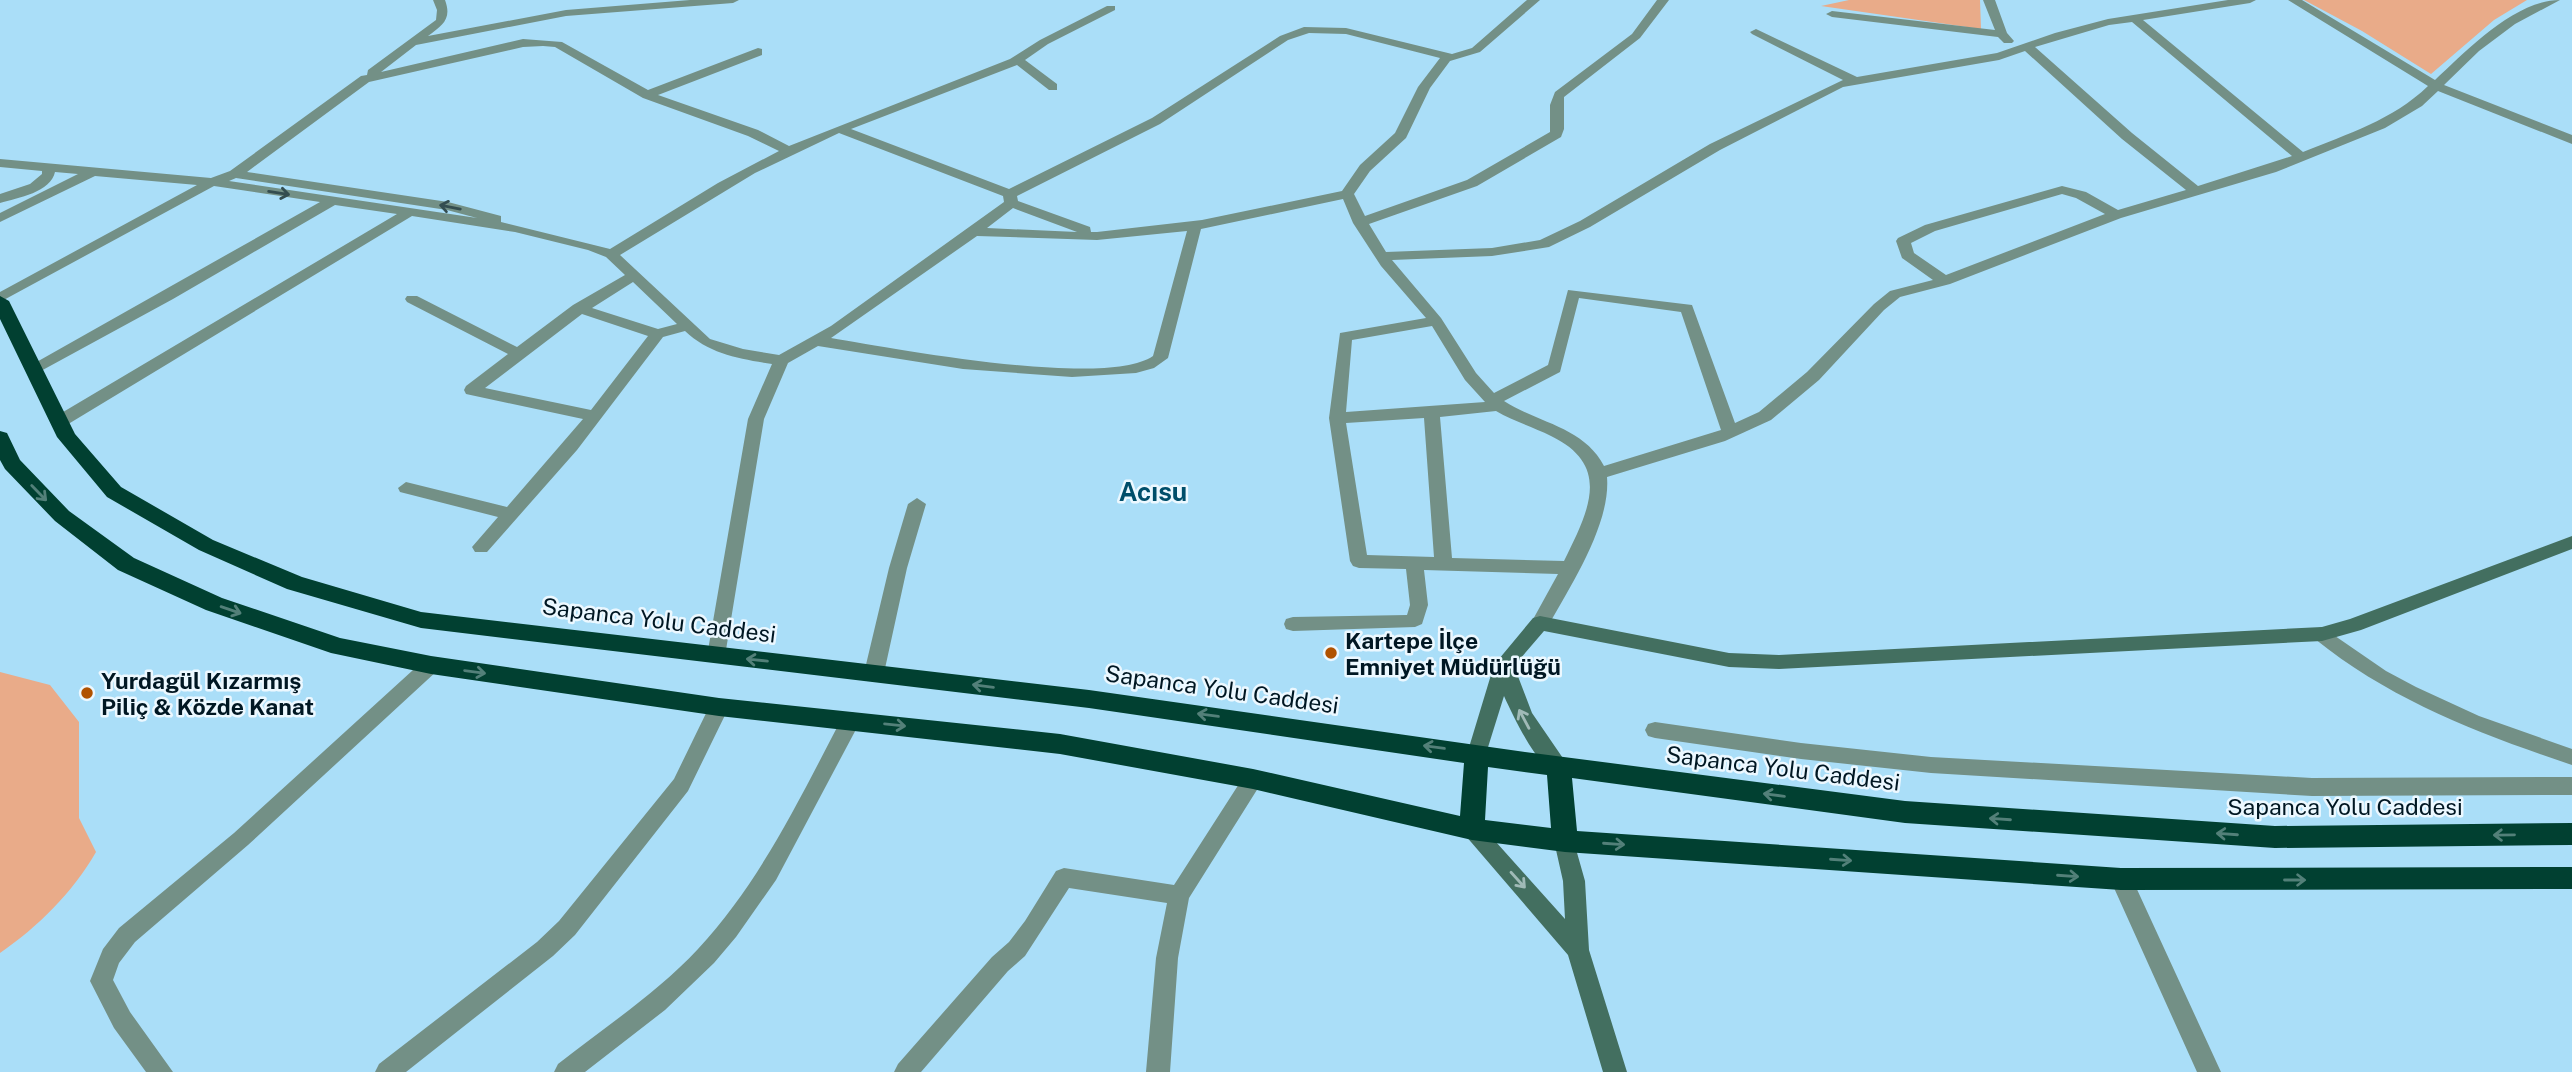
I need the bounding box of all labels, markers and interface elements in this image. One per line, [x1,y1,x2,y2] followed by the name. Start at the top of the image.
[267,187,290,200] one-way arrow
[439,200,462,213] one-way arrow
[1119,476,1187,507] district label: Acısu
[30,484,47,501] one-way arrow
[541,592,777,648] street label: Sapanca Yolu Caddesi
[220,604,242,617] one-way arrow
[1345,627,1561,680] place label: Kartepe İlçe Emniyet Müdürlüğü
[1323,645,1339,661] marker: Kartepe İlçe Emniyet Müdürlüğü
[746,654,769,667] one-way arrow
[1104,659,1340,719] street label: Sapanca Yolu Caddesi
[463,665,486,678] one-way arrow
[101,667,314,720] place label: Yurdagül Kızarmış Piliç & Közde Kanat
[972,680,995,693] one-way arrow
[79,685,95,701] marker: Yurdagül Kızarmış Piliç & Közde Kanat
[1197,709,1220,722] one-way arrow
[1517,710,1531,730] one-way arrow
[883,718,906,731] one-way arrow
[1665,740,1901,796] street label: Sapanca Yolu Caddesi
[1423,741,1445,754] one-way arrow
[1763,788,1786,801] one-way arrow
[2227,793,2463,820] street label: Sapanca Yolu Caddesi
[1990,812,2012,825] one-way arrow
[2217,827,2239,840] one-way arrow
[2493,828,2516,842] one-way arrow
[1602,838,1625,851] one-way arrow
[1829,854,1852,867] one-way arrow
[2056,869,2079,882] one-way arrow
[1510,870,1526,888] one-way arrow
[2284,873,2307,887] one-way arrow

